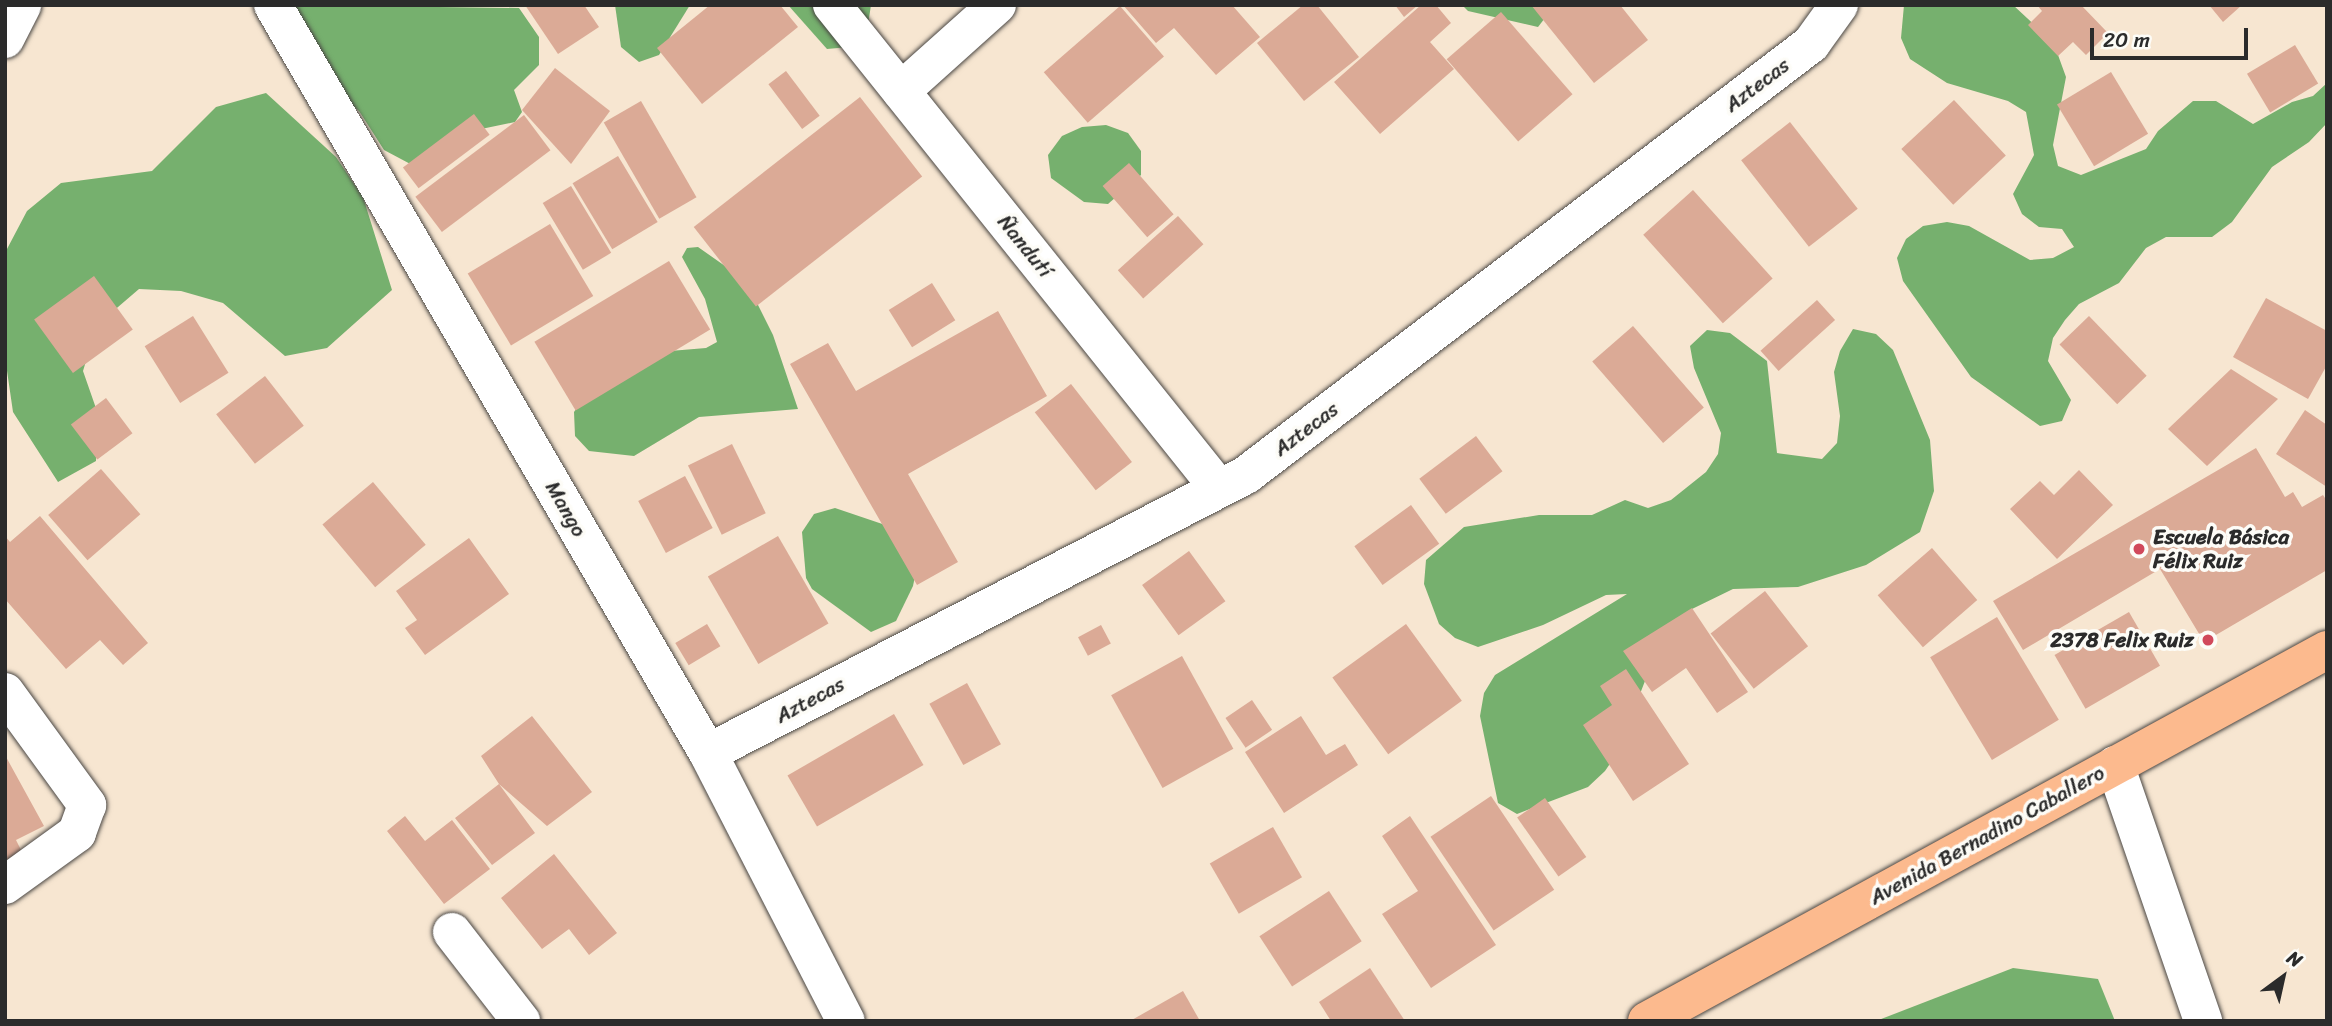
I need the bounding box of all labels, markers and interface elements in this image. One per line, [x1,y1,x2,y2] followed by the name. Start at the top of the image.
[2094,14,2252,58] scale bar
[2103,21,2150,59] text: 20 m
[1720,53,1794,117] street label: Aztecas
[992,210,1058,282] street label: Ñandutí
[1269,397,1343,461] street label: Aztecas
[540,477,592,541] street label: Mango
[2153,524,2289,574] place label: Escuela Básica Félix Ruiz
[2131,541,2147,557] marker: Escuela Básica Félix Ruiz
[2050,627,2194,653] place label: 2378 Felix Ruiz
[2200,632,2216,648] marker: 2378 Felix Ruiz
[771,671,849,729] street label: Aztecas
[1865,760,2109,910] street label: Avenida Bernadino Caballero
[2248,942,2318,1012] north arrow
[2280,942,2309,976] text: N

